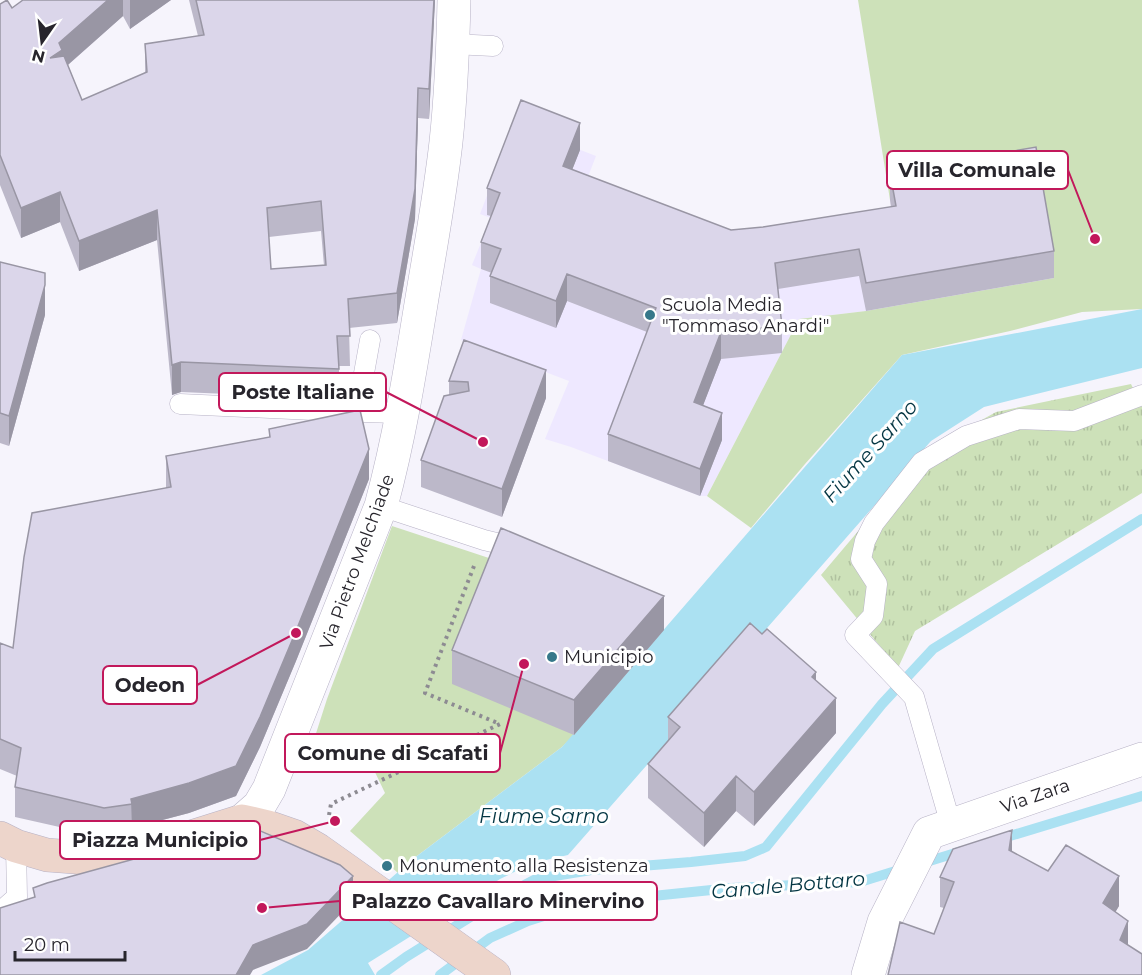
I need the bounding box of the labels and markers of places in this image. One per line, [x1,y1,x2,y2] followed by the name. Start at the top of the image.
[887,151,1068,189] callout: Villa Comunale
[662,294,829,337] place label: Scuola Media "Tommaso Anardi"
[643,308,657,322] marker: Scuola Media "Tommaso Anardi"
[219,373,386,411] callout: Poste Italiane
[564,646,653,668] place label: Municipio
[545,650,559,664] marker: Municipio
[103,666,197,704] callout: Odeon
[285,734,500,772] callout: Comune di Scafati
[60,821,260,859] callout: Piazza Municipio
[399,855,649,877] place label: Monumento alla Resistenza
[380,859,394,873] marker: Monumento alla Resistenza
[340,882,657,920] callout: Palazzo Cavallaro Minervino

